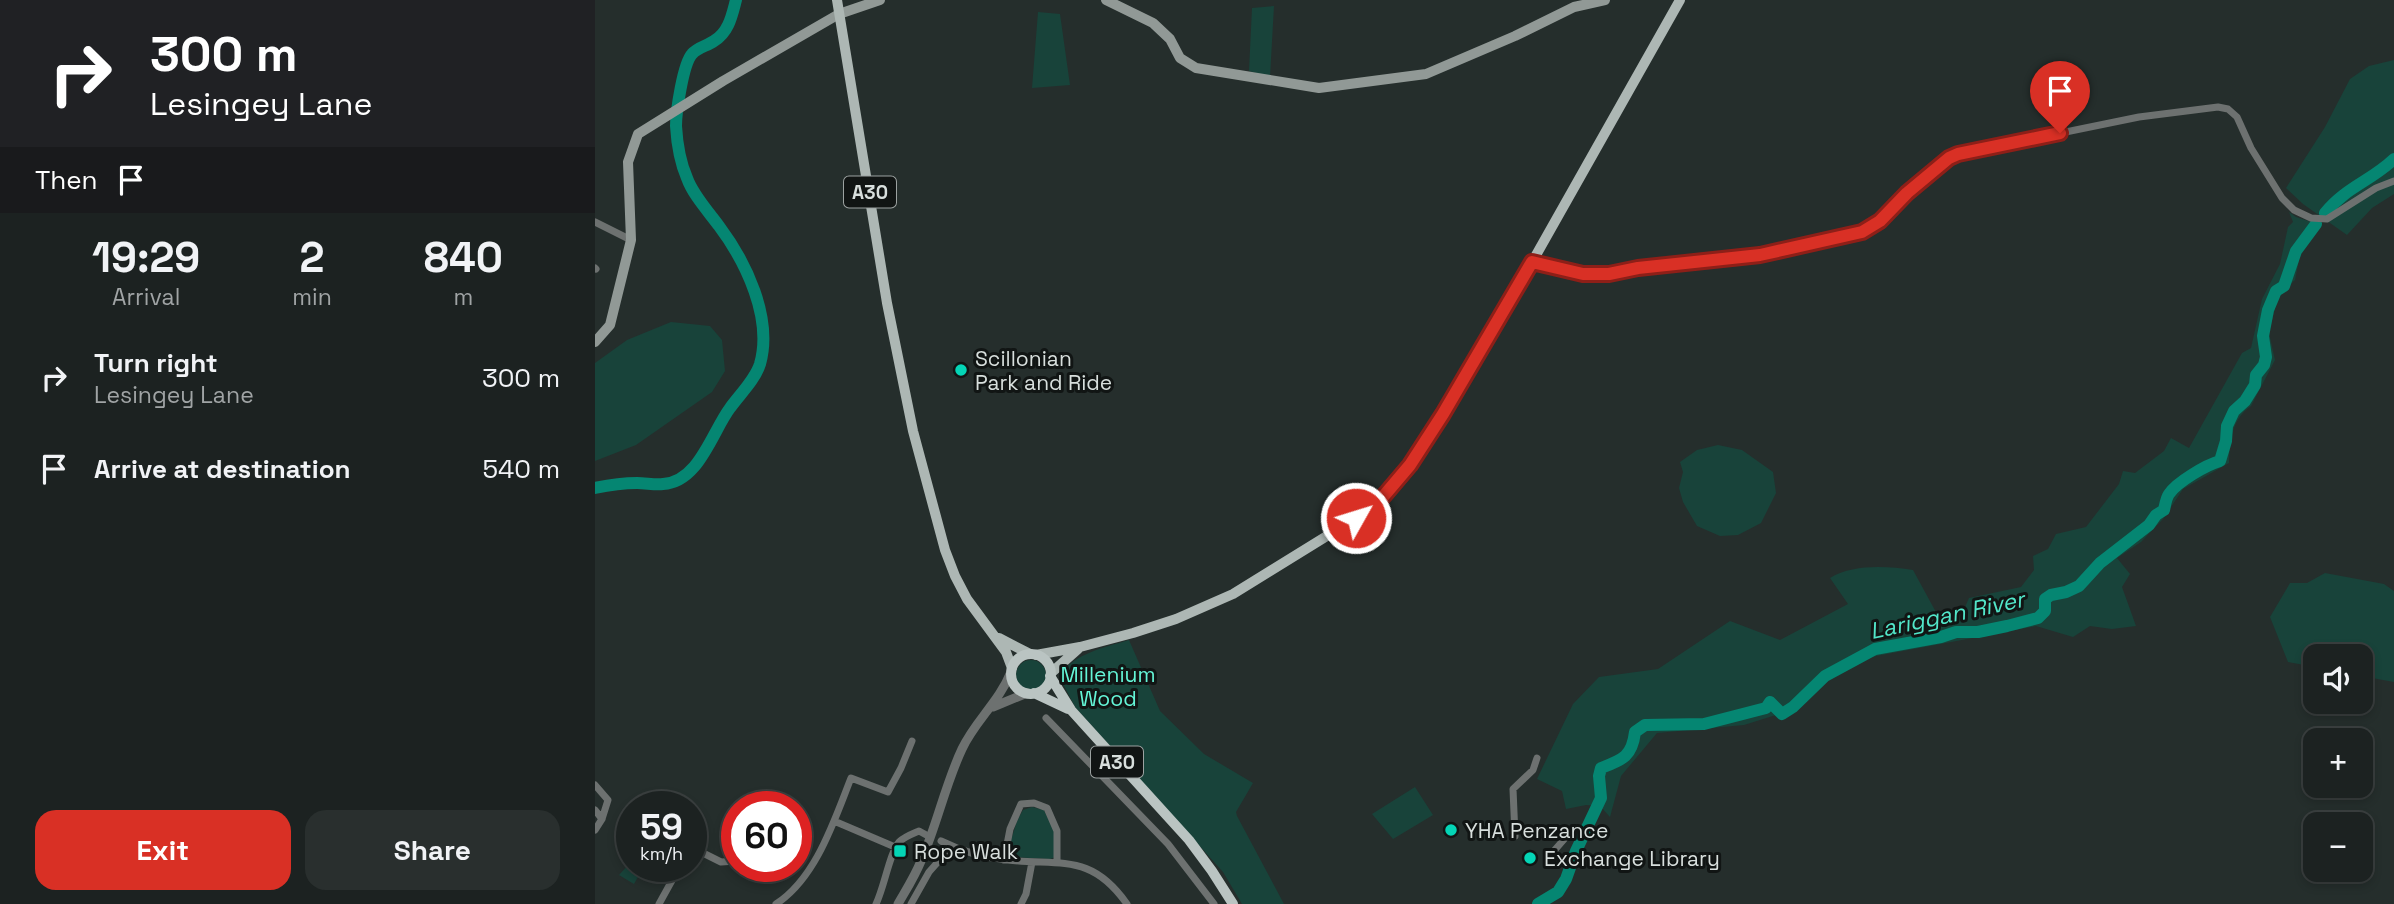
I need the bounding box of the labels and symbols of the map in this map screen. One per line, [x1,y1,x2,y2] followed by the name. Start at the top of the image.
[2030,61,2090,133] pin
[844,176,896,208] road number: A30
[975,345,1112,396] place label: Scillonian Park and Ride
[953,362,969,378] marker: Scillonian Park and Ride
[1319,481,1393,555] position arrow
[1867,584,2029,646] water label: Lariggan River
[1061,661,1155,712] park label: Millenium Wood
[1091,747,1143,778] road number: A30
[721,791,812,882] speed limit sign: 60
[1465,817,1608,844] place label: YHA Penzance
[1443,822,1459,838] marker: YHA Penzance
[914,838,1018,865] place label: Rope Walk
[892,843,908,859] marker: Rope Walk
[1544,845,1720,872] place label: Exchange Library
[1522,850,1538,866] marker: Exchange Library

